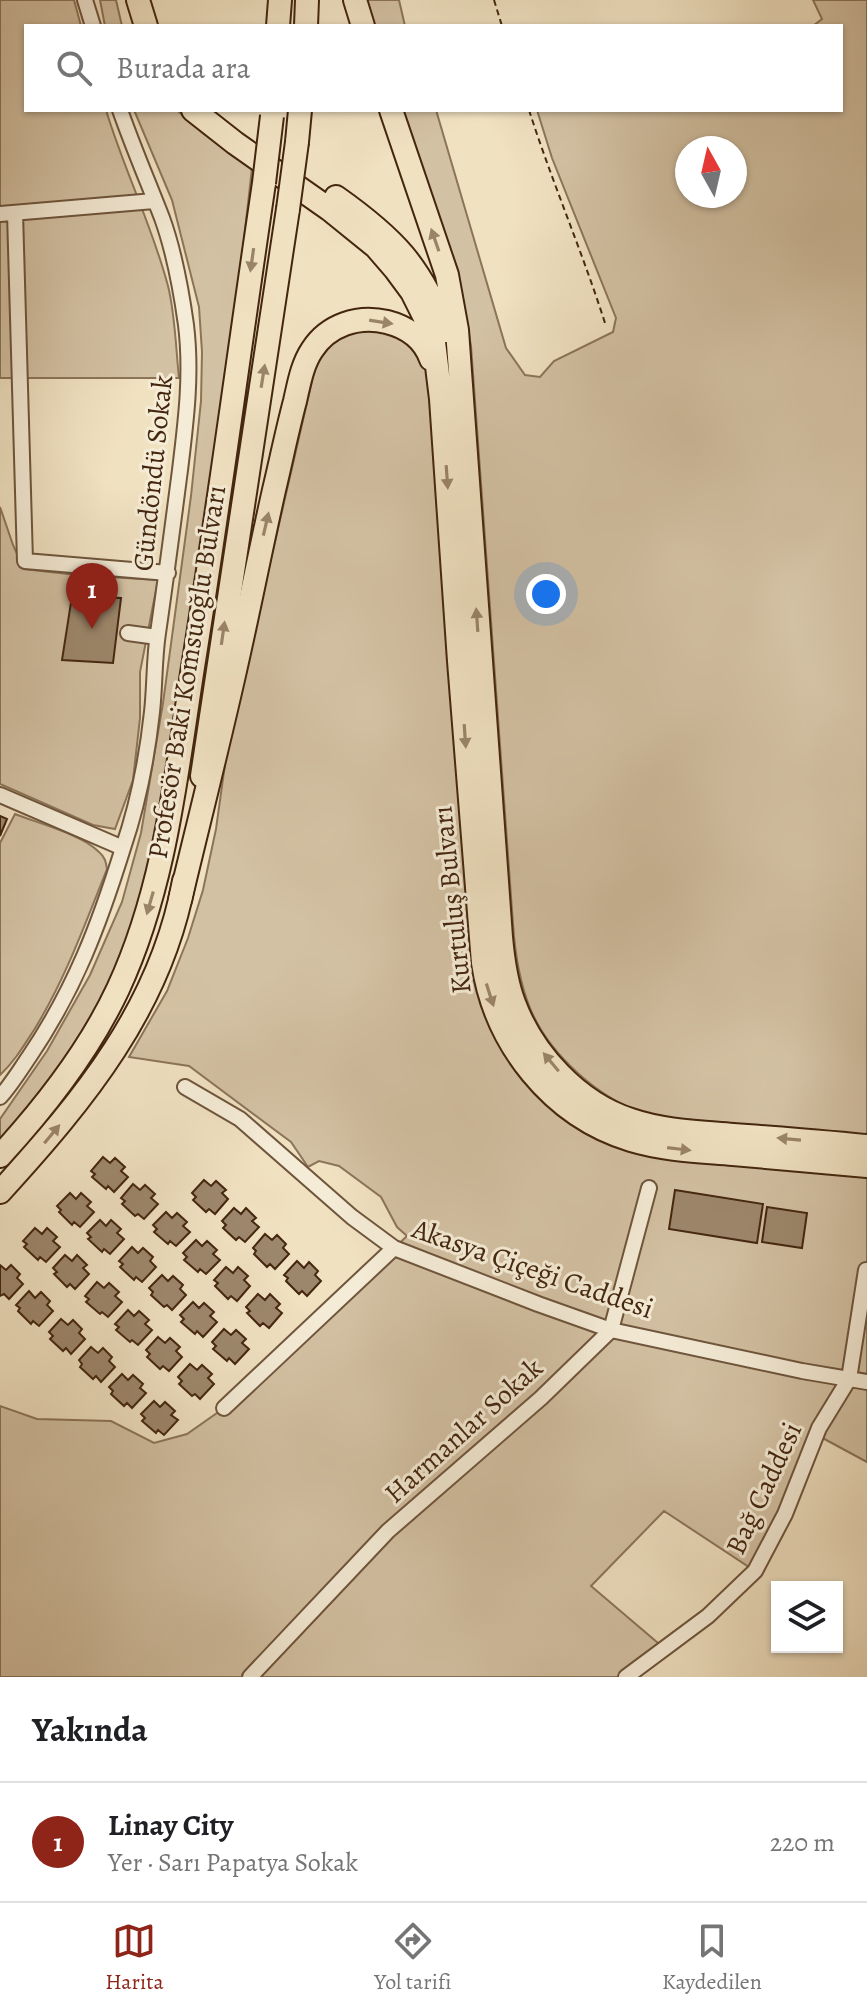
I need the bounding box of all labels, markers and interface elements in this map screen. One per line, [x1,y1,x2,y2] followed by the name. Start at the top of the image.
[24,24,843,112] search box
[52,46,96,90] icon: search
[116,48,251,88] text: Burada ara
[675,136,747,208] north arrow
[428,227,440,251] one-way arrow
[246,248,259,273] one-way arrow
[368,316,393,329] one-way arrow
[257,363,269,388] one-way arrow
[124,373,182,573] street label: Gündöndü Sokak
[441,465,454,490] one-way arrow
[139,483,235,862] street label: Profesör Baki Komsuoğlu Bulvarı
[260,511,273,536] one-way arrow
[66,563,118,629] pin: 1
[526,574,566,614] your location
[470,607,483,632] one-way arrow
[217,620,230,645] one-way arrow
[458,724,471,749] one-way arrow
[423,804,481,996] street label: Kurtuluş Bulvarı
[143,891,155,916] one-way arrow
[484,983,497,1007] one-way arrow
[542,1052,559,1073] one-way arrow
[43,1124,60,1144] one-way arrow
[776,1133,801,1146] one-way arrow
[667,1143,692,1156] one-way arrow
[406,1210,658,1328] street label: Akasya Çiçeği Caddesi
[376,1349,551,1512] street label: Harmanlar Sokak
[717,1416,811,1561] street label: Bağ Caddesi
[771,1581,843,1653] map controls
[771,1581,843,1653] button: layers
[32,1706,148,1753] text: Yakında
[108,1805,233,1845] text: Linay City
[53,1825,63,1860] text: 1
[770,1825,835,1860] text: 220 m
[108,1845,358,1880] text: Yer · Sarı Papatya Sokak
[105,1919,164,1997] tab: Harita
[374,1919,451,1997] tab: Yol tarifi
[662,1919,762,1997] tab: Kaydedilen

